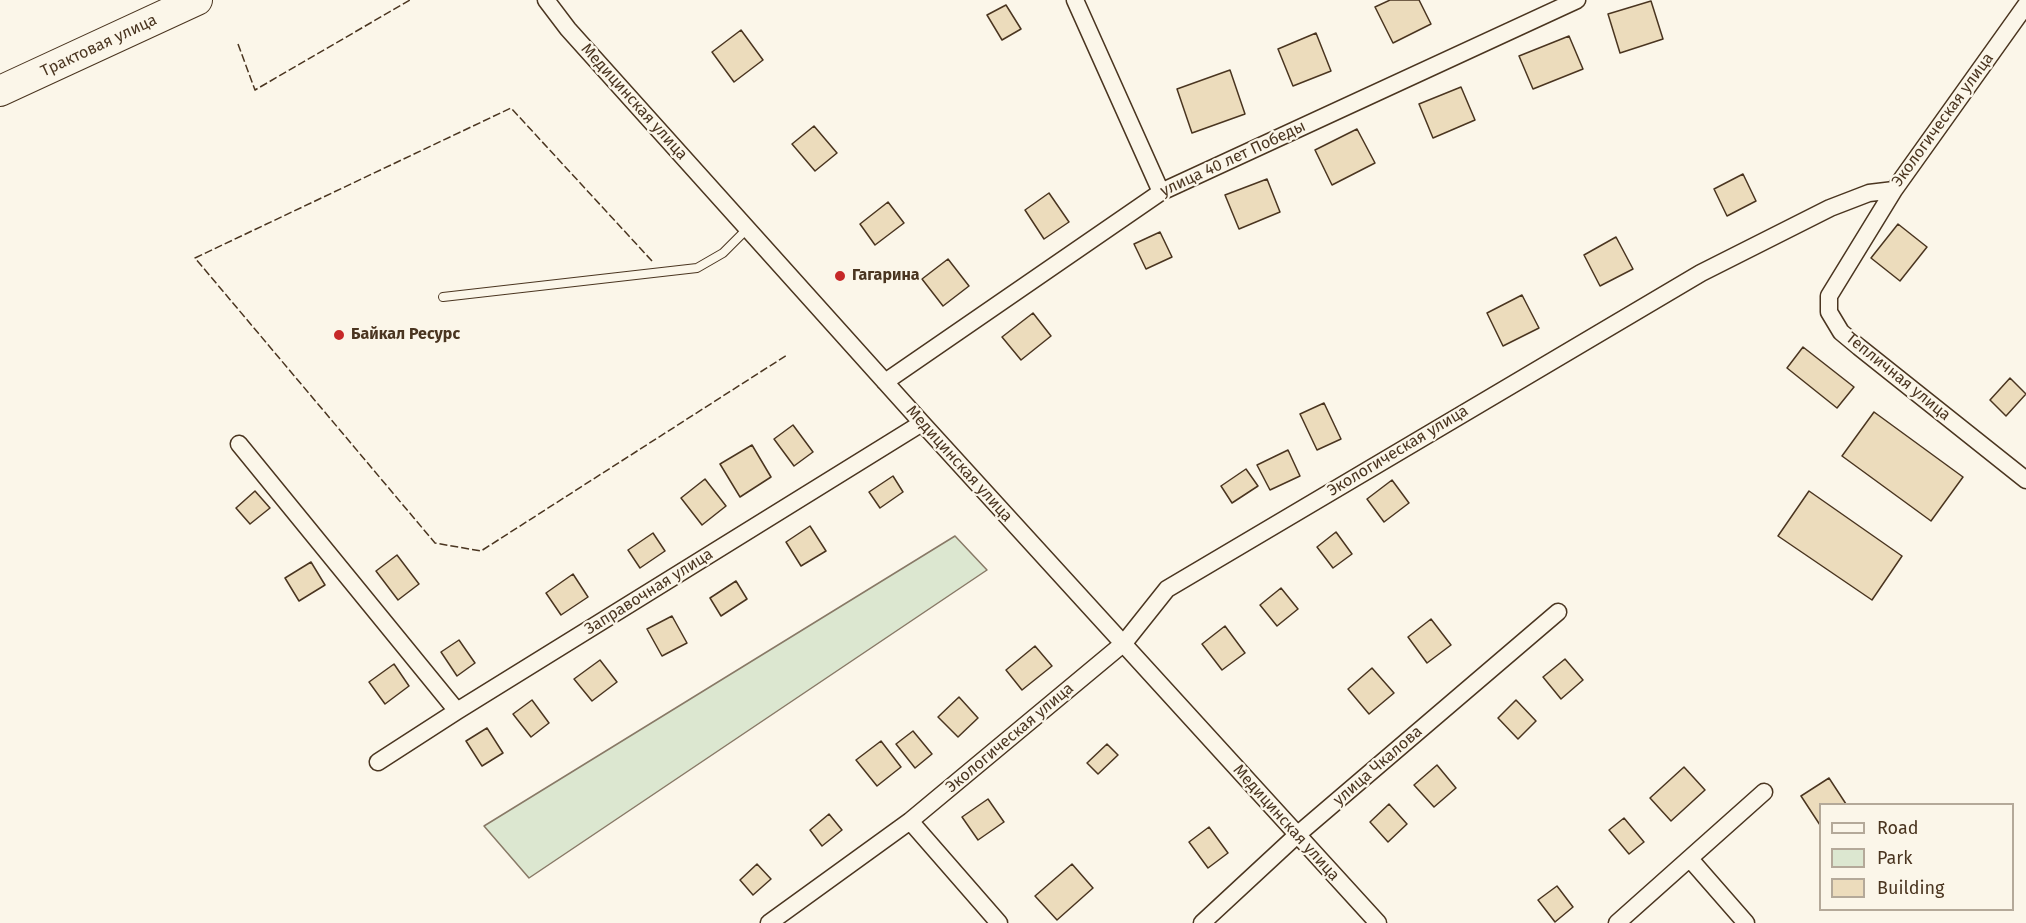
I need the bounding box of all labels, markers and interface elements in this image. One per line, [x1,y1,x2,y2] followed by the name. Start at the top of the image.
[38,11,160,81] street label: Трактовая улица
[577,40,691,164] street label: Медицинская улица
[1888,49,1998,191] street label: Экологическая улица
[1157,117,1309,201] street label: улица 40 лет Победы
[852,266,920,286] place label: Гагарина
[833,269,847,283] marker: Гагарина
[351,325,460,345] place label: Байкал Ресурс
[332,328,346,342] marker: Байкал Ресурс
[1842,329,1954,425] street label: Тепличная улица
[1324,401,1472,501] street label: Экологическая улица
[902,402,1016,526] street label: Медицинская улица
[581,545,717,639] street label: Заправочная улица
[942,679,1078,797] street label: Экологическая улица
[1330,722,1426,810] street label: улица Чкалова
[1229,761,1343,885] street label: Медицинская улица
[1819,803,2014,911] legend
[1877,817,1919,839] text: Road
[1877,847,1912,869] text: Park
[1877,877,1944,899] text: Building

